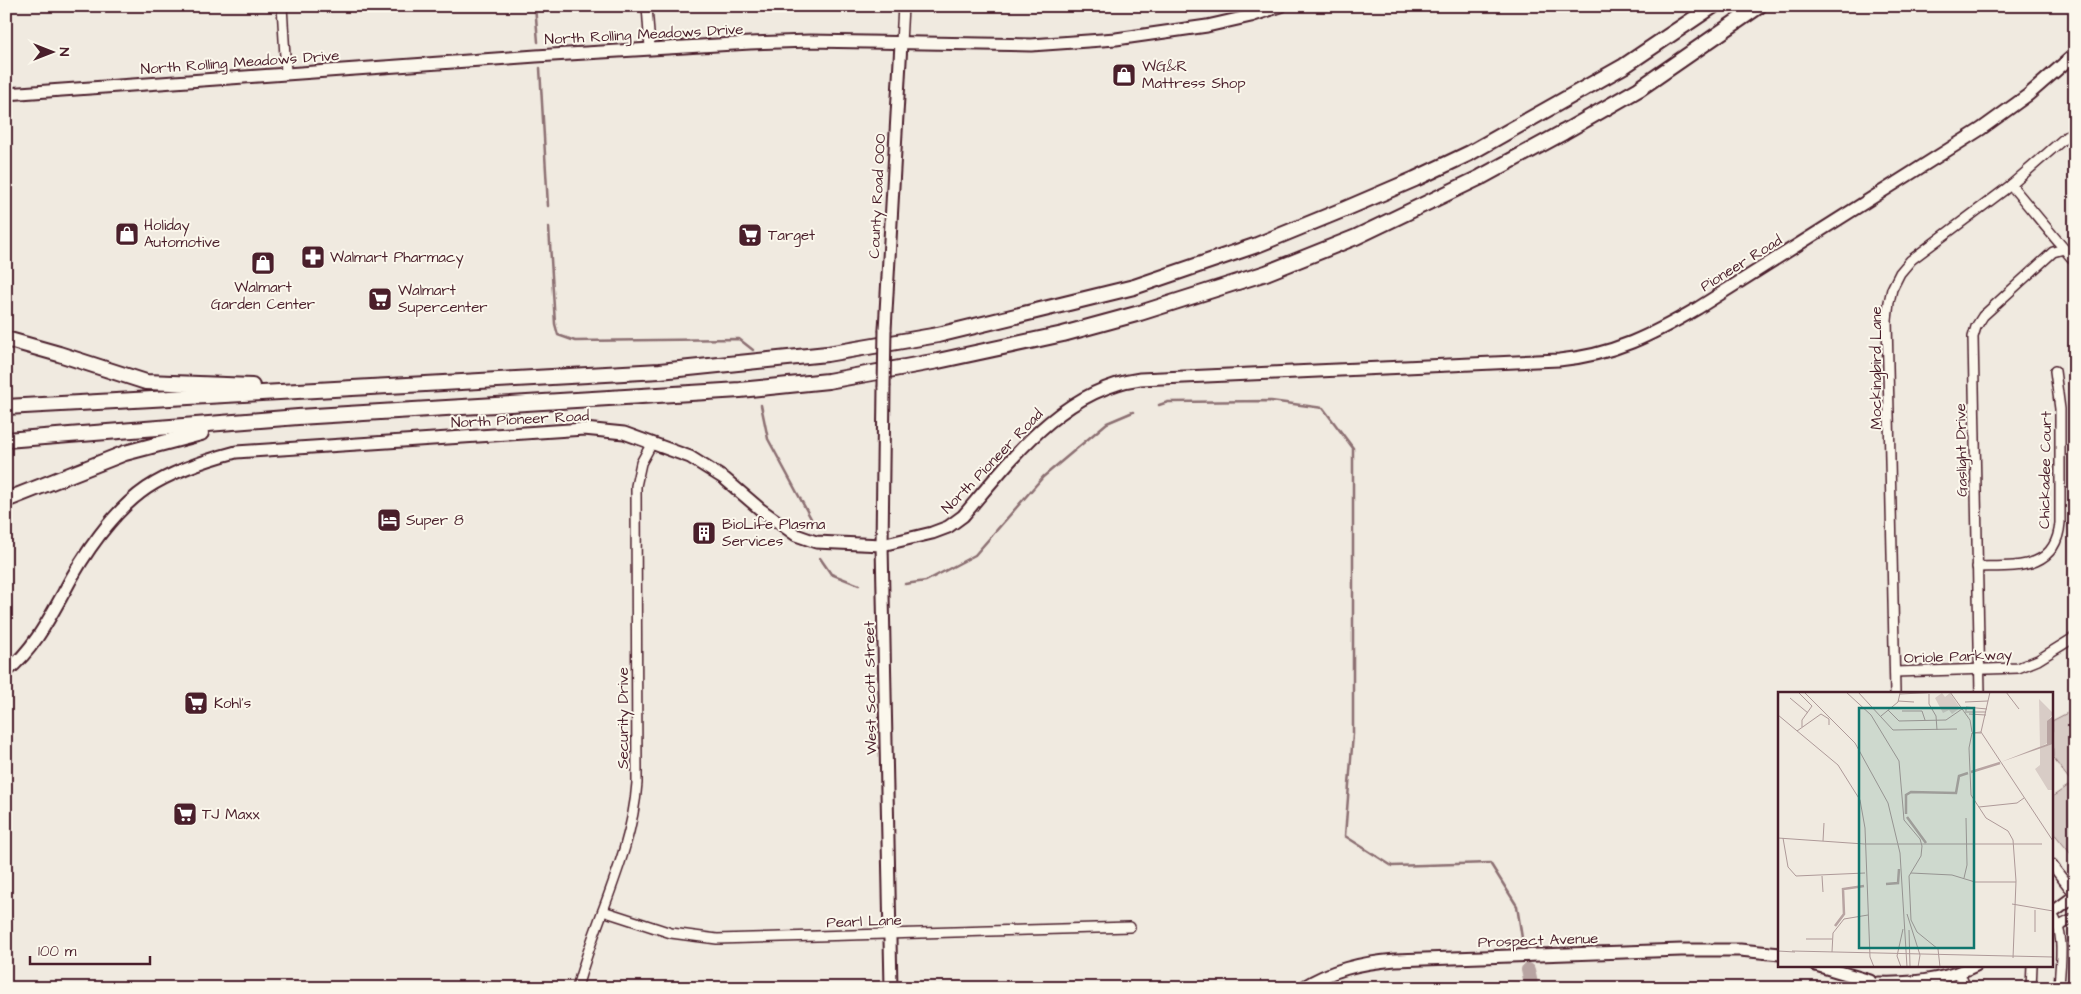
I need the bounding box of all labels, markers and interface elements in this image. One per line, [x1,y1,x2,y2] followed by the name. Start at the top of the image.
[544,19,744,51] street label: North Rolling Meadows Drive
[28,28,78,78] north arrow
[140,45,340,81] street label: North Rolling Meadows Drive
[54,48,74,57] text: N
[1142,56,1245,94] place label: WG&R Mattress Shop
[1111,62,1137,88] shop icon: WG&R Mattress Shop
[864,133,892,259] street label: County Road OOO
[144,215,220,253] place label: Holiday Automotive
[114,221,140,247] shop icon: Holiday Automotive
[737,222,763,248] supermarket icon: Target
[768,225,815,247] place label: Target
[1696,230,1786,297] street label: Pioneer Road
[300,244,326,270] pharmacy icon: Walmart Pharmacy
[330,247,464,269] place label: Walmart Pharmacy
[250,250,276,276] shop icon: Walmart Garden Center
[211,277,315,315] place label: Walmart Garden Center
[398,280,488,318] place label: Walmart Supercenter
[367,286,393,312] supermarket icon: Walmart Supercenter
[1866,306,1888,430] street label: Mockingbird Lane
[1950,403,1974,497] street label: Gaslight Drive
[937,404,1048,518] street label: North Pioneer Road
[450,405,590,434] street label: North Pioneer Road
[2034,411,2057,529] street label: Chickadee Court
[376,507,402,533] hotel icon: Super 8
[406,510,464,531] place label: Super 8
[722,514,826,552] place label: BioLife Plasma Services
[691,520,717,546] building icon: BioLife Plasma Services
[859,621,882,755] street label: West Scott Street
[1904,644,2012,670] street label: Oriole Parkway
[613,667,635,769] street label: Security Drive
[183,690,209,716] supermarket icon: Kohl's
[1778,692,2054,966] inset map
[214,693,252,714] place label: Kohl's
[172,801,198,827] supermarket icon: TJ Maxx
[202,804,260,825] place label: TJ Maxx
[826,910,902,933] street label: Pearl Lane
[1477,928,1599,953] street label: Prospect Avenue
[30,934,150,966] scale bar
[38,941,77,962] text: 100 m

